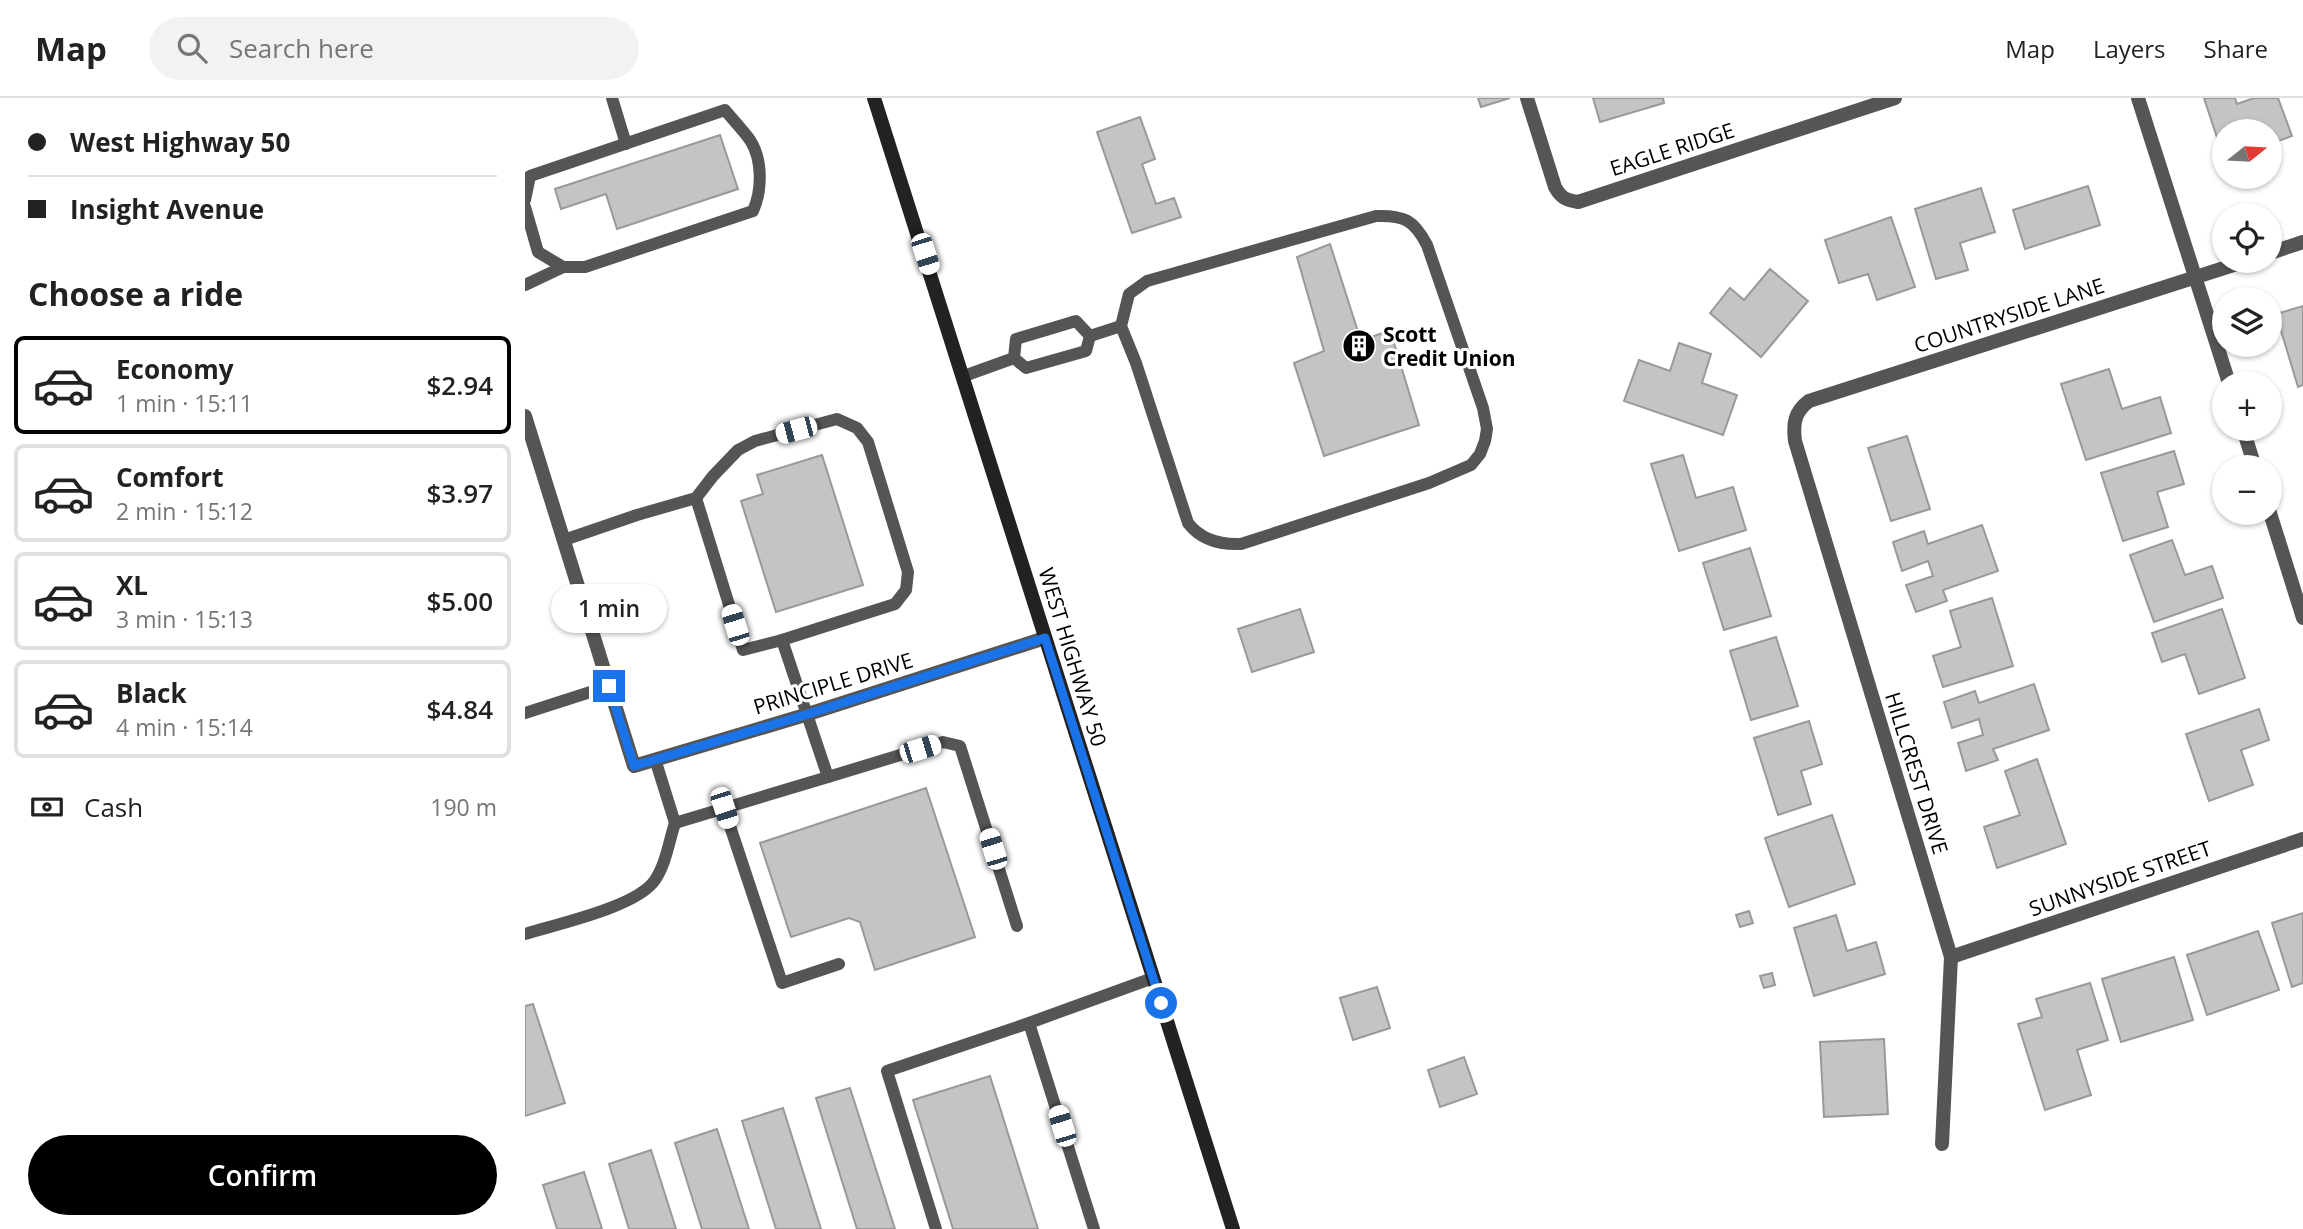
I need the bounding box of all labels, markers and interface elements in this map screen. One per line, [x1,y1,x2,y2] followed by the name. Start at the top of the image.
[149,17,639,80] search box
[35,26,107,71] text: Map
[173,29,211,67] icon: search
[229,30,374,66] text: Search here
[2005,32,2055,65] text: Map
[2093,32,2166,65] text: Layers
[2204,32,2268,65] text: Share
[1606,116,1738,182] street label: EAGLE RIDGE
[2212,119,2282,189] north arrow
[2212,119,2282,525] map controls
[70,124,290,160] text: West Highway 50
[70,191,264,227] text: Insight Avenue
[2212,203,2282,273] button: locate
[909,231,942,277] car
[1910,271,2108,359] street label: COUNTRYSIDE LANE
[28,272,243,315] text: Choose a ride
[2212,287,2282,357] button: layers
[1383,320,1515,372] place label: Scott Credit Union
[1340,327,1378,365] building icon: Scott Credit Union
[116,351,234,387] text: Economy
[32,354,95,417] icon: car
[426,367,493,403] text: $2.94
[2212,371,2282,441] button: +
[116,387,253,419] text: 1 min · 15:11
[773,414,820,446] car
[2212,455,2282,525] button: −
[116,459,223,495] text: Comfort
[32,462,95,525] icon: car
[426,475,493,511] text: $3.97
[116,495,253,527] text: 2 min · 15:12
[1032,564,1114,750] street label: WEST HIGHWAY 50
[116,567,148,603] text: XL
[32,570,95,633] icon: car
[426,583,493,619] text: $5.00
[551,584,667,634] callout: 1 min
[578,592,640,624] text: 1 min
[719,602,752,648] car
[116,603,253,635] text: 3 min · 15:13
[750,645,916,721] street label: PRINCIPLE DRIVE
[593,670,625,702] route end
[116,675,187,711] text: Black
[32,678,95,741] icon: car
[1879,689,1955,857] street label: HILLCREST DRIVE
[426,691,493,727] text: $4.84
[116,711,253,743] text: 4 min · 15:14
[897,733,944,765] car
[708,785,741,831] car
[28,788,66,826] icon: cash
[84,789,143,825] text: Cash
[430,791,497,823] text: 190 m
[977,826,1010,872] car
[2025,834,2215,922] street label: SUNNYSIDE STREET
[1145,987,1177,1019] route start
[1046,1103,1079,1149] car
[28,1135,497,1215] button: Confirm

